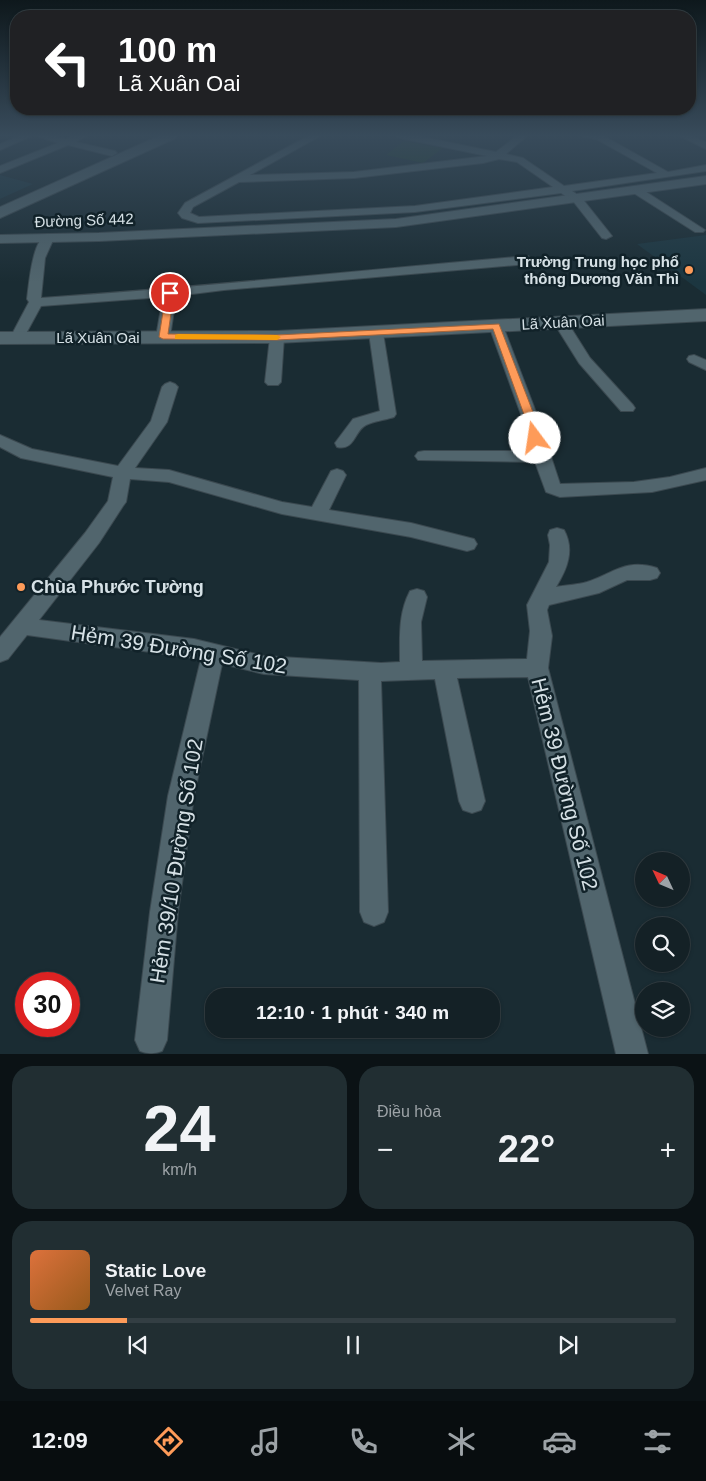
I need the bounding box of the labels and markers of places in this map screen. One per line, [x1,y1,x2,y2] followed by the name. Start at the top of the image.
[517,253,679,287] place label: Trường Trung học phổ thông Dương Văn Thì
[683,264,695,276] marker: Trường Trung học phổ thông Dương Văn Thì
[149,272,191,314] pin
[31,577,204,597] place label: Chùa Phước Tường
[15,581,27,593] marker: Chùa Phước Tường

